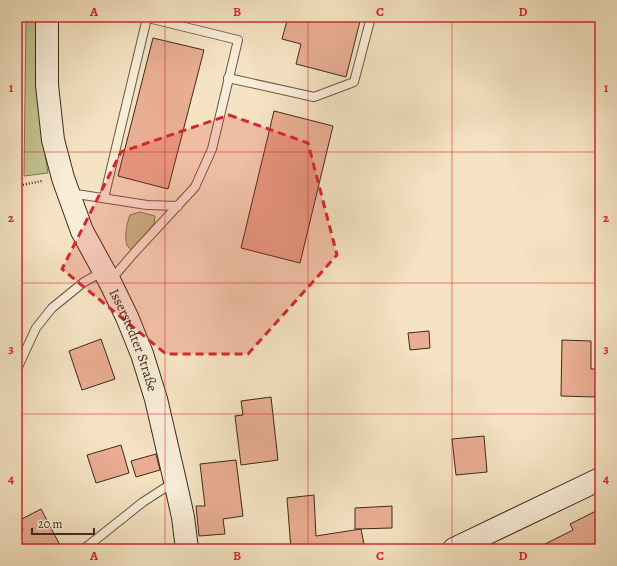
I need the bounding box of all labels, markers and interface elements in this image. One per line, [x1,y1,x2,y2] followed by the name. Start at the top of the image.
[89,3,99,20] text: A
[233,3,241,20] text: B
[376,3,384,20] text: C
[518,3,528,20] text: D
[9,79,14,96] text: 1
[604,79,609,96] text: 1
[8,209,15,226] text: 2
[603,209,610,226] text: 2
[105,286,162,394] street label: Isserstedter Straße
[8,340,14,357] text: 3
[603,340,609,357] text: 3
[8,470,14,487] text: 4
[603,470,609,487] text: 4
[32,510,94,536] scale bar
[38,516,62,532] text: 20 m
[89,547,99,564] text: A
[233,547,241,564] text: B
[376,547,384,564] text: C
[518,547,528,564] text: D

